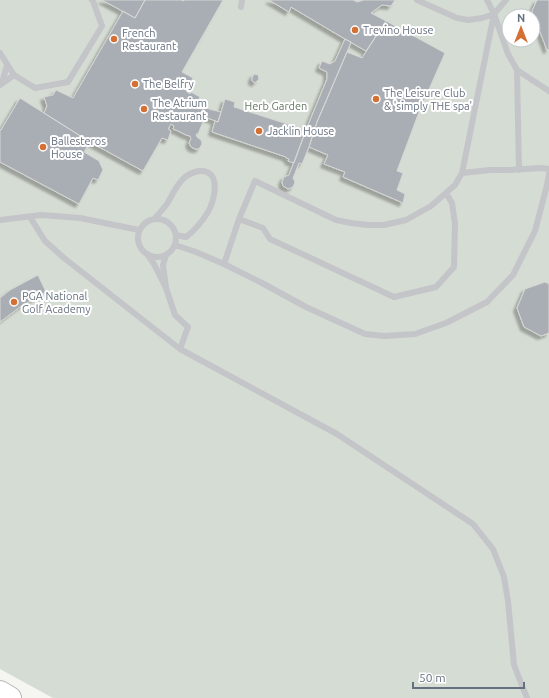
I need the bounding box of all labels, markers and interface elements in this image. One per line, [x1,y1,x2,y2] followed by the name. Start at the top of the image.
[501,8,541,48] north arrow
[517,12,525,24] text: N
[363,24,433,36] place label: Trevino House
[350,25,360,35] marker: Trevino House
[122,27,177,52] place label: French Restaurant
[109,34,119,44] marker: French Restaurant
[143,78,195,90] place label: The Belfry
[130,79,140,89] marker: The Belfry
[384,87,472,112] place label: The Leisure Club & 'simply THE spa'
[371,94,381,104] marker: The Leisure Club & 'simply THE spa'
[152,97,207,122] place label: The Atrium Restaurant
[245,100,307,112] park label: Herb Garden
[139,104,149,114] marker: The Atrium Restaurant
[267,125,334,137] place label: Jacklin House
[254,126,264,136] marker: Jacklin House
[51,135,106,160] place label: Ballesteros House
[38,142,48,152] marker: Ballesteros House
[22,290,91,315] place label: PGA National Golf Academy
[9,297,19,307] marker: PGA National Golf Academy
[413,664,524,690] scale bar
[419,671,446,684] text: 50 m

